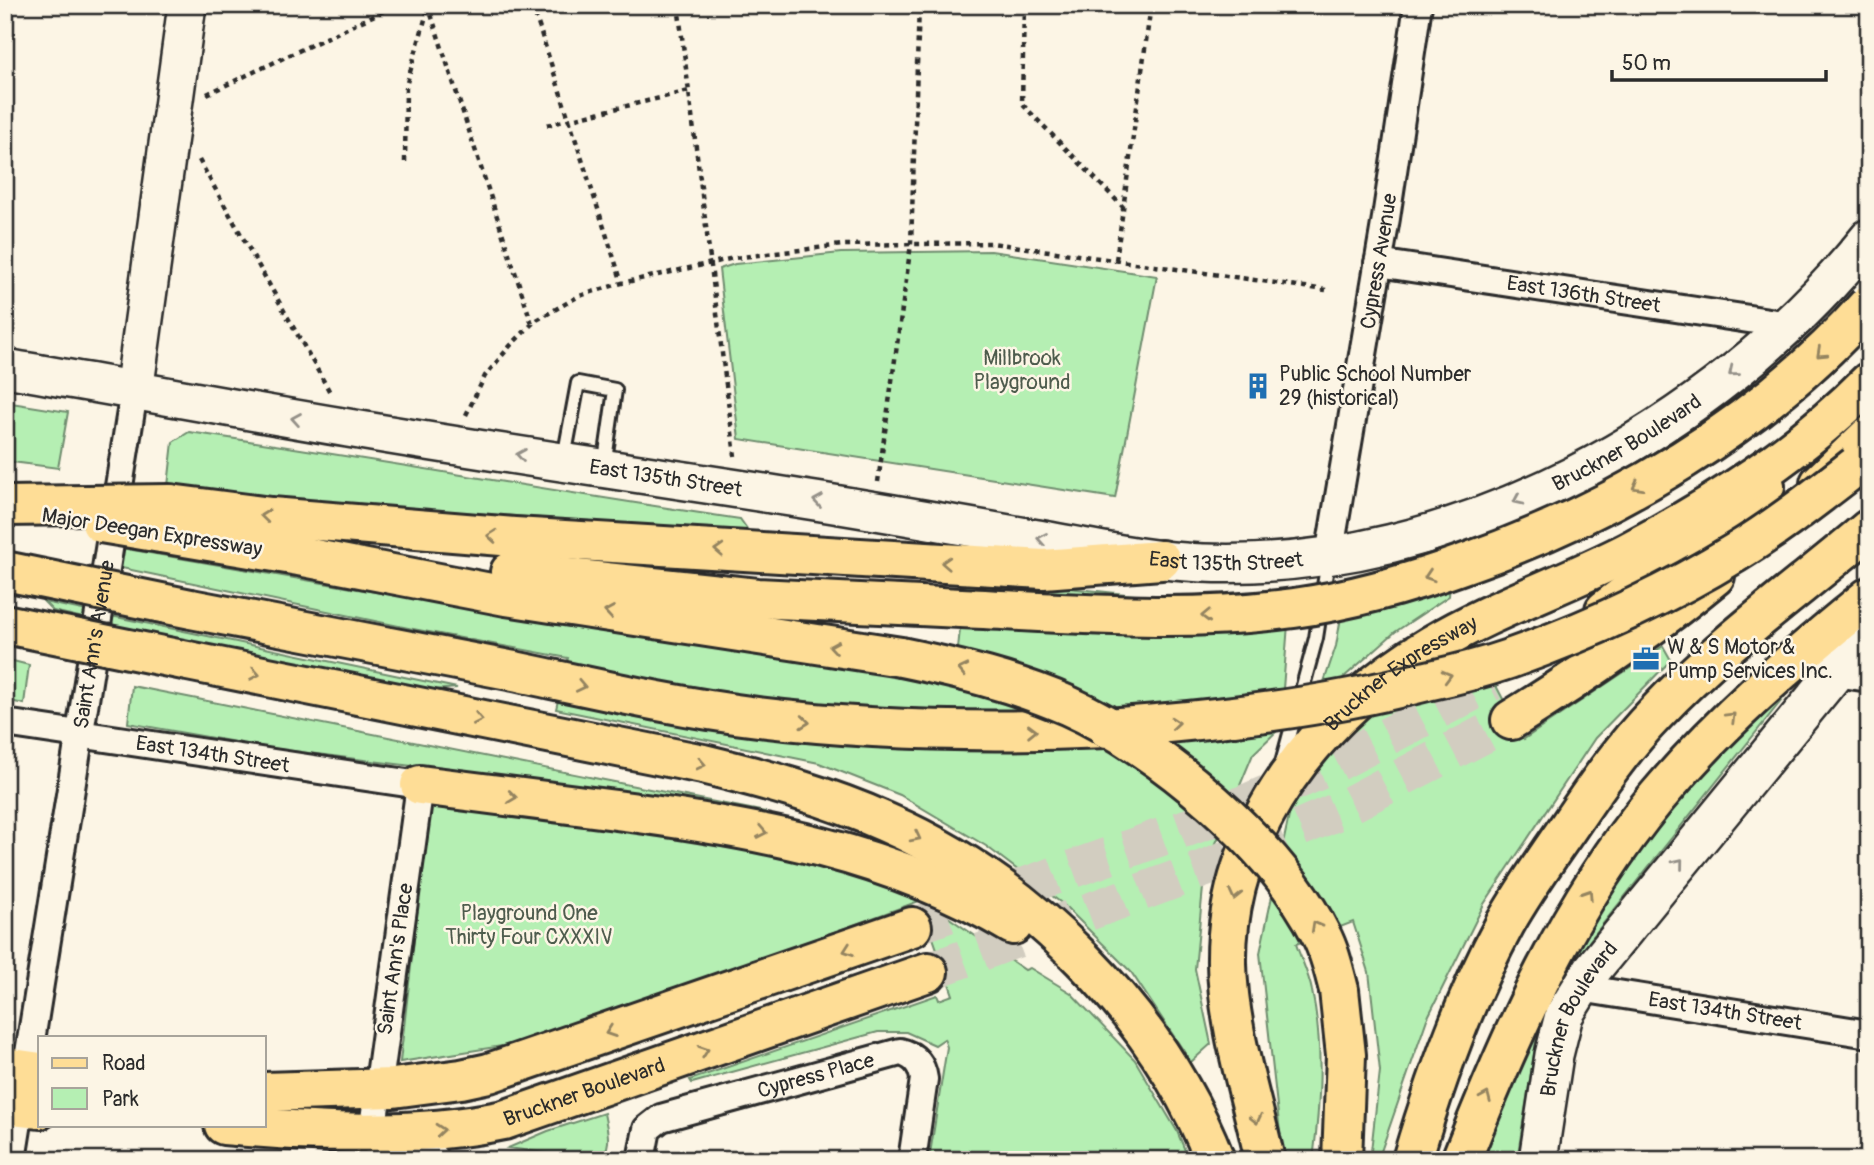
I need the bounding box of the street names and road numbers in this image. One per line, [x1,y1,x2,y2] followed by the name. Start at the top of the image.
[1354,191,1404,331] street label: Cypress Avenue
[1505,270,1663,320] street label: East 136th Street
[1548,388,1707,498] street label: Bruckner Boulevard
[588,453,745,503] street label: East 135th Street
[40,502,264,563] street label: Major Deegan Expressway
[1147,545,1305,578] street label: East 135th Street
[68,558,121,731] street label: Saint Ann's Avenue
[1318,610,1482,737] street label: Bruckner Expressway
[134,730,292,779] street label: East 134th Street
[371,881,420,1037] street label: Saint Ann's Place
[1535,936,1624,1099] street label: Bruckner Boulevard
[1646,986,1804,1037] street label: East 134th Street
[755,1047,878,1105] street label: Cypress Place
[500,1052,669,1133] street label: Bruckner Boulevard

